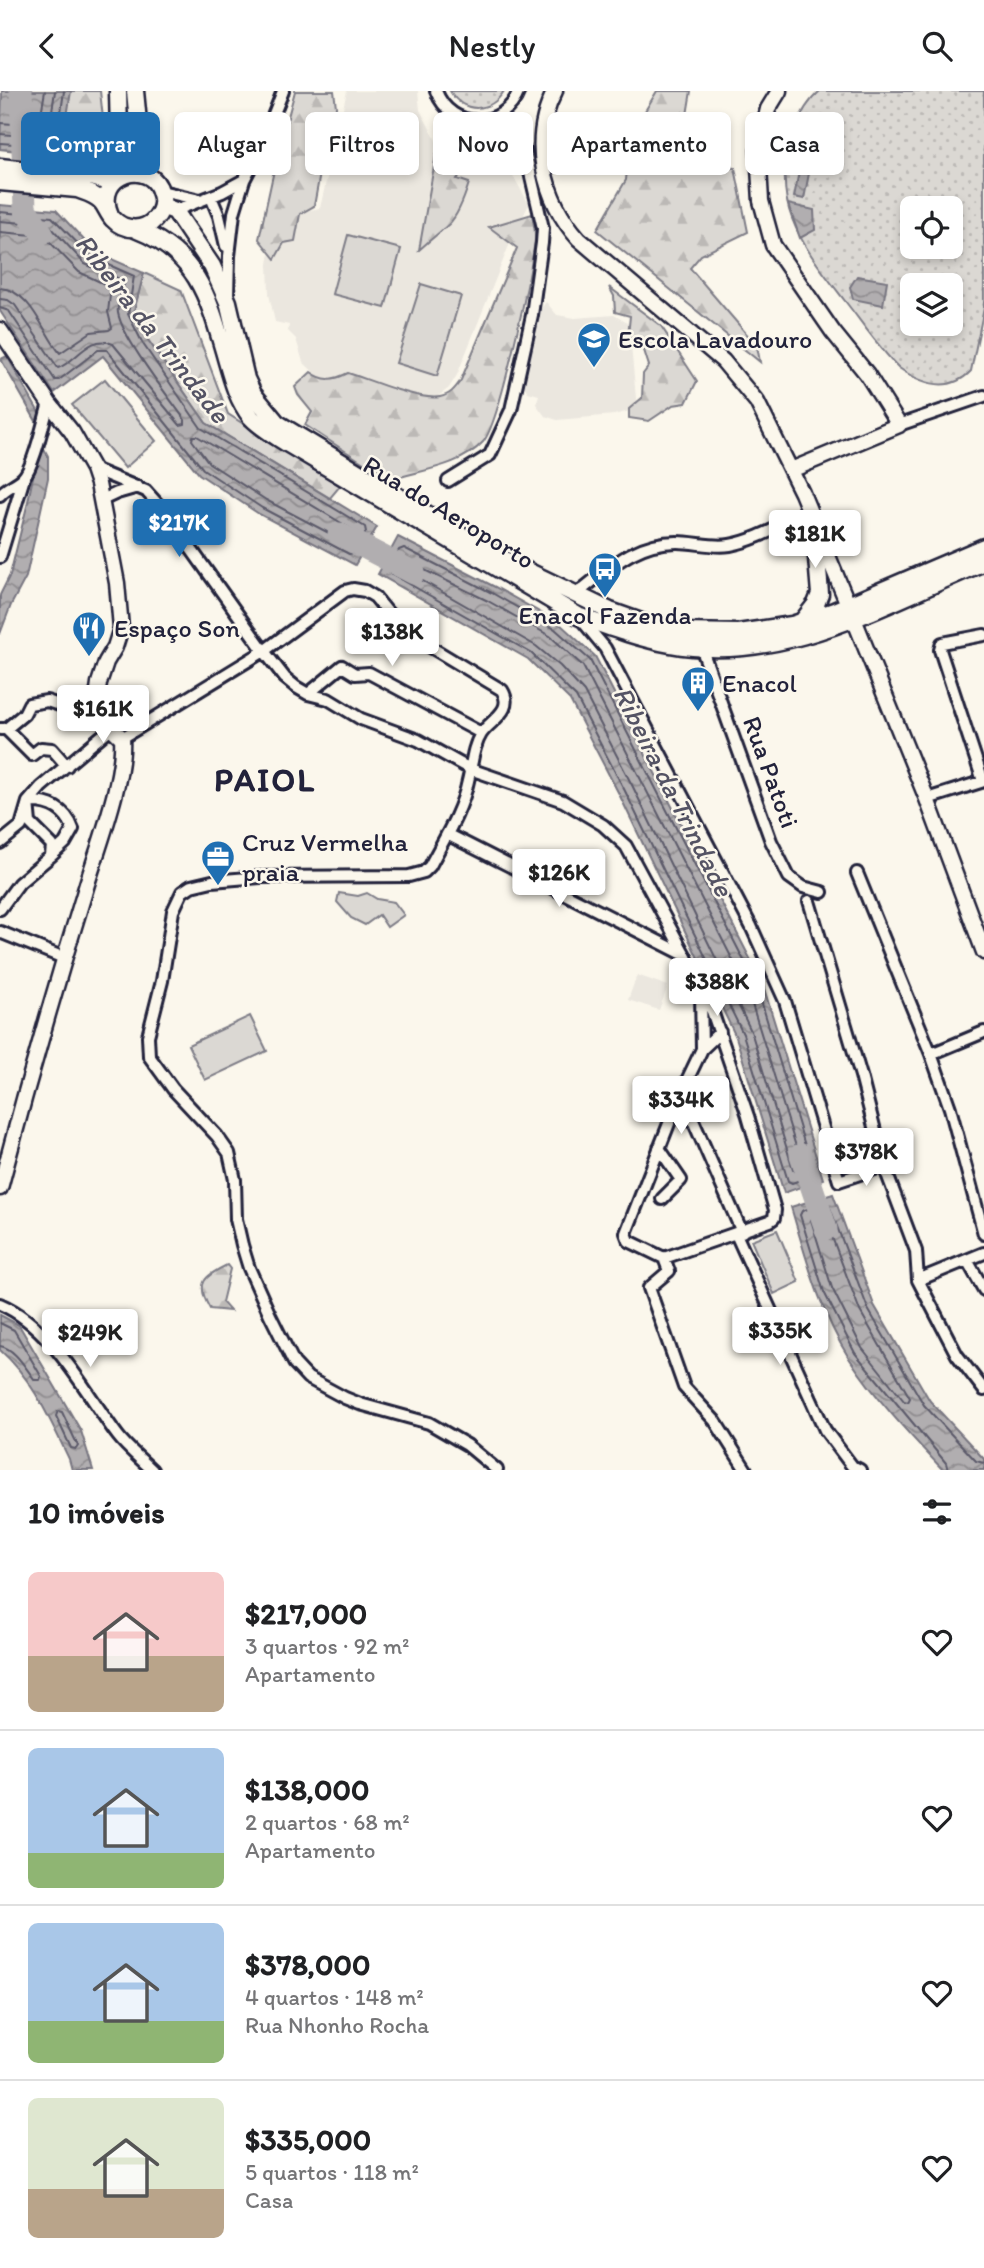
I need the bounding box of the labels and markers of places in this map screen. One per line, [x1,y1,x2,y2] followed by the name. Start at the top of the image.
[575,320,613,369] school or university icon: Escola Lavadouro
[618,323,812,355] place label: Escola Lavadouro
[130,499,228,559] pin: $217K
[766,511,864,570] pin: $181K
[586,550,624,599] bus stop icon: Enacol Fazenda
[519,599,692,631] place label: Enacol Fazenda
[70,609,108,658] restaurant icon: Espaço Son
[343,609,441,668] pin: $138K
[114,612,240,644] place label: Espaço Son
[679,664,717,713] building icon: Enacol
[722,667,797,699] place label: Enacol
[54,685,152,745] pin: $161K
[242,826,408,888] place label: Cruz Vermelha praia
[199,838,237,887] office icon: Cruz Vermelha praia
[510,849,608,909] pin: $126K
[668,958,766,1018] pin: $388K
[632,1077,730,1136] pin: $334K
[817,1129,915,1188] pin: $378K
[731,1307,829,1367] pin: $335K
[41,1309,139,1369] pin: $249K

